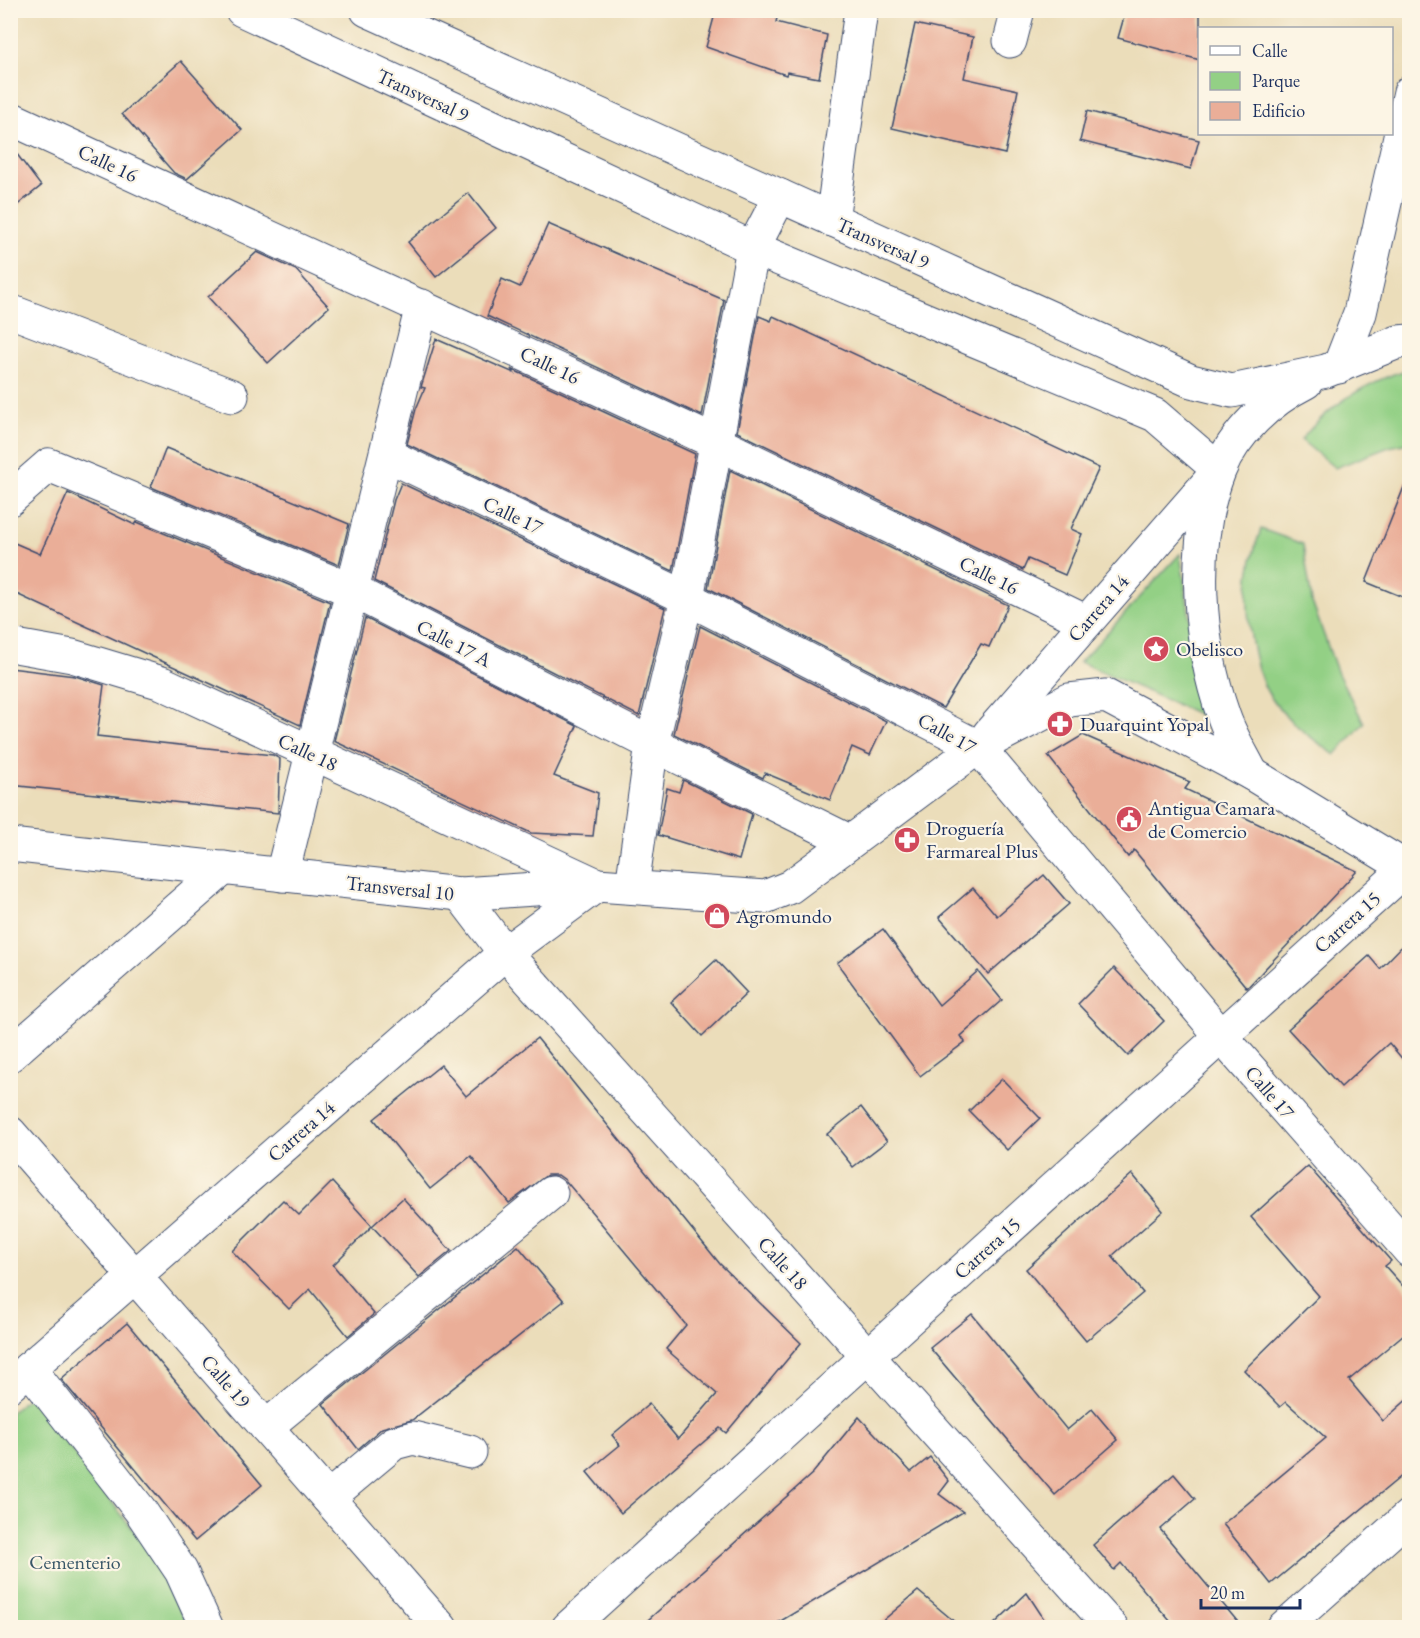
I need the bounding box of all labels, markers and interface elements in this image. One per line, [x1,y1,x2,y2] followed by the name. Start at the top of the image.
[1198,27,1393,135] legend
[1252,39,1288,62] text: Calle
[373,62,474,128] street label: Transversal 9
[1252,69,1300,92] text: Parque
[1252,99,1305,122] text: Edificio
[74,138,142,188] street label: Calle 16
[833,211,934,275] street label: Transversal 9
[516,340,584,390] street label: Calle 16
[479,490,547,540] street label: Calle 17
[955,550,1023,601] street label: Calle 16
[1062,569,1135,647] street label: Carrera 14
[412,613,496,673] street label: Calle 17 A
[1141,634,1171,664] place icon: Obelisco
[1176,636,1243,662] place label: Obelisco
[913,706,981,760] street label: Calle 17
[1045,709,1075,739] pharmacy icon: Duarquint Yopal
[1080,711,1209,737] place label: Duarquint Yopal
[274,727,342,777] street label: Calle 18
[1147,795,1275,844] place label: Antigua Camara de Comercio
[1114,804,1144,834] public building icon: Antigua Camara de Comercio
[926,815,1038,864] place label: Droguería Farmareal Plus
[892,825,922,855] pharmacy icon: Droguería Farmareal Plus
[345,869,456,907] street label: Transversal 10
[1308,885,1386,959] street label: Carrera 15
[702,901,732,931] shop icon: Agromundo
[735,903,832,929] place label: Agromundo
[1240,1060,1301,1125] street label: Calle 17
[262,1094,340,1167] street label: Carrera 14
[948,1211,1026,1285] street label: Carrera 15
[752,1231,814,1295] street label: Calle 18
[196,1349,257,1414] street label: Calle 19
[29,1549,121,1575] park label: Cementerio
[1201,1572,1300,1610] scale bar
[1210,1581,1245,1604] text: 20 m

